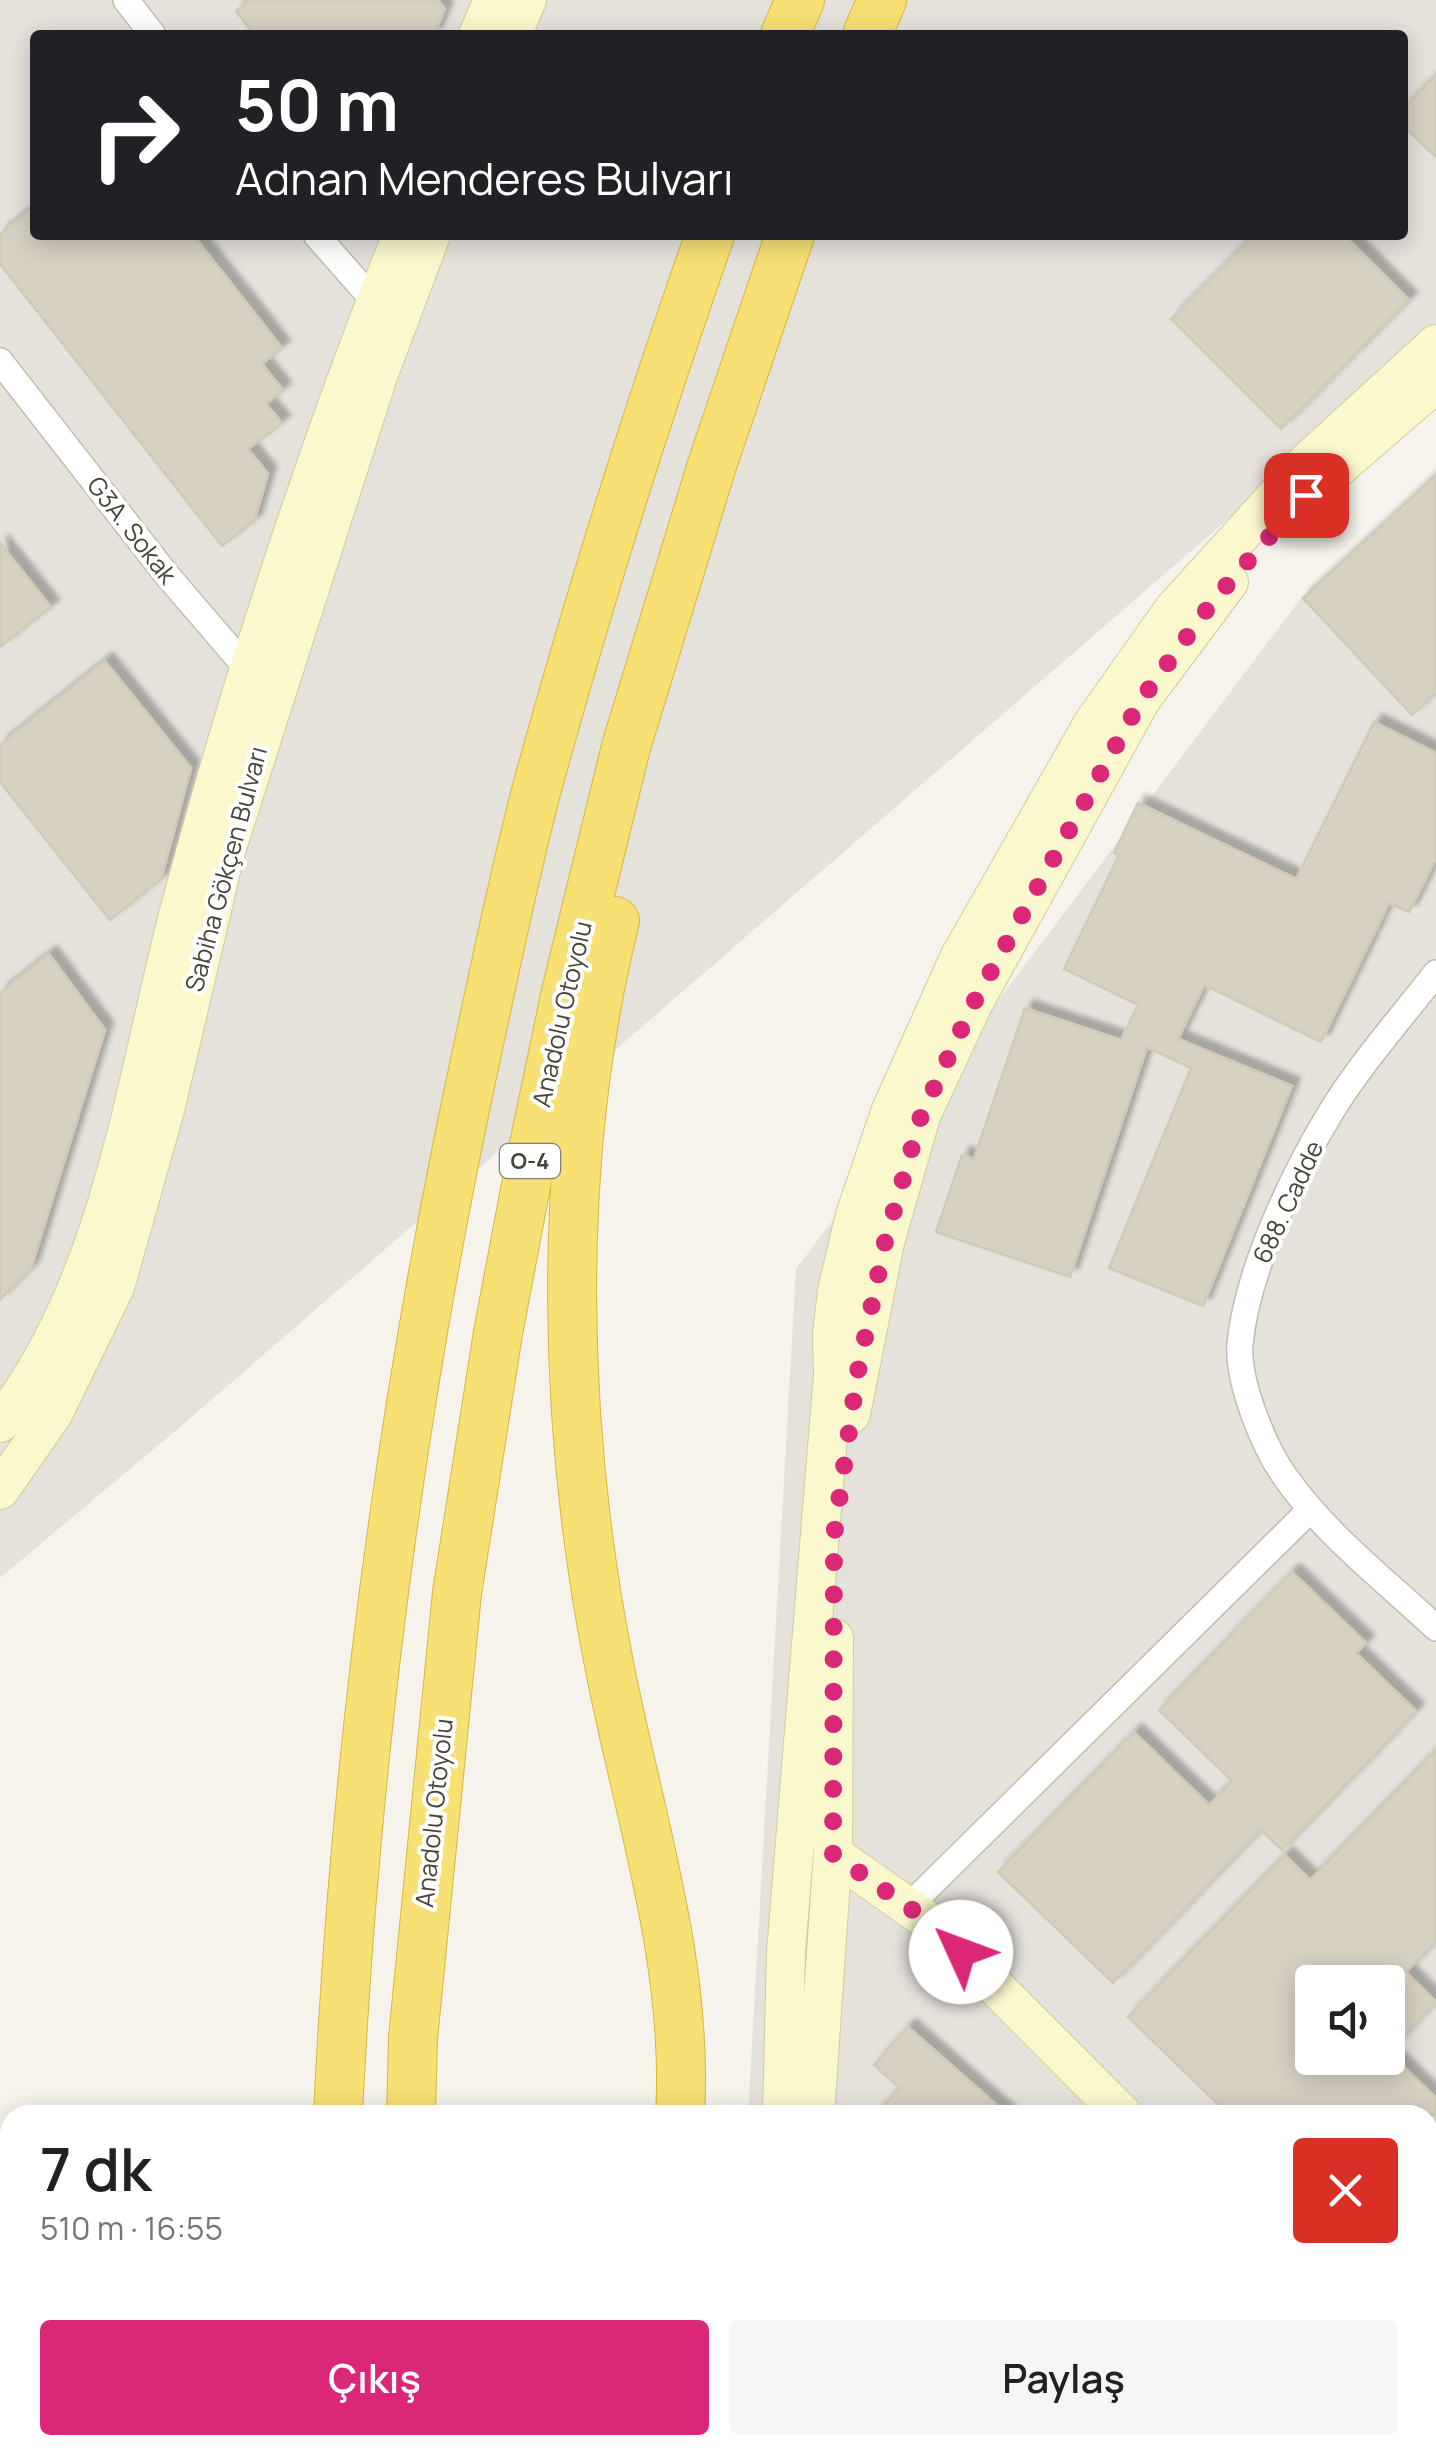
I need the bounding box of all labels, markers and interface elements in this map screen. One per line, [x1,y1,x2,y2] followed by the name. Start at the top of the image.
[235,56,399,152] text: 50 m
[70,70,200,200] icon: right
[235,147,733,209] text: Adnan Menderes Bulvarı
[1264,453,1349,538] pin
[1279,468,1334,523] icon: arrive
[79,469,186,591] street label: G3A. Sokak
[176,742,275,995] street label: Sabiha Gökçen Bulvarı
[523,917,600,1110] street label: Anadolu Otoyolu
[1244,1135,1331,1269] street label: 688. Cadde
[500,1144,560,1178] road number: O-4
[406,1717,461,1909] street label: Anadolu Otoyolu
[909,1900,1013,2004] position arrow
[1295,1965,1405,2075] map controls
[1295,1965,1405,2075] button: sound
[40,2127,151,2209] text: 7 dk
[1293,2138,1398,2243] button: close
[40,2206,223,2250] text: 510 m · 16:55
[40,2320,709,2435] button: Çıkış
[729,2320,1398,2435] button: Paylaş

